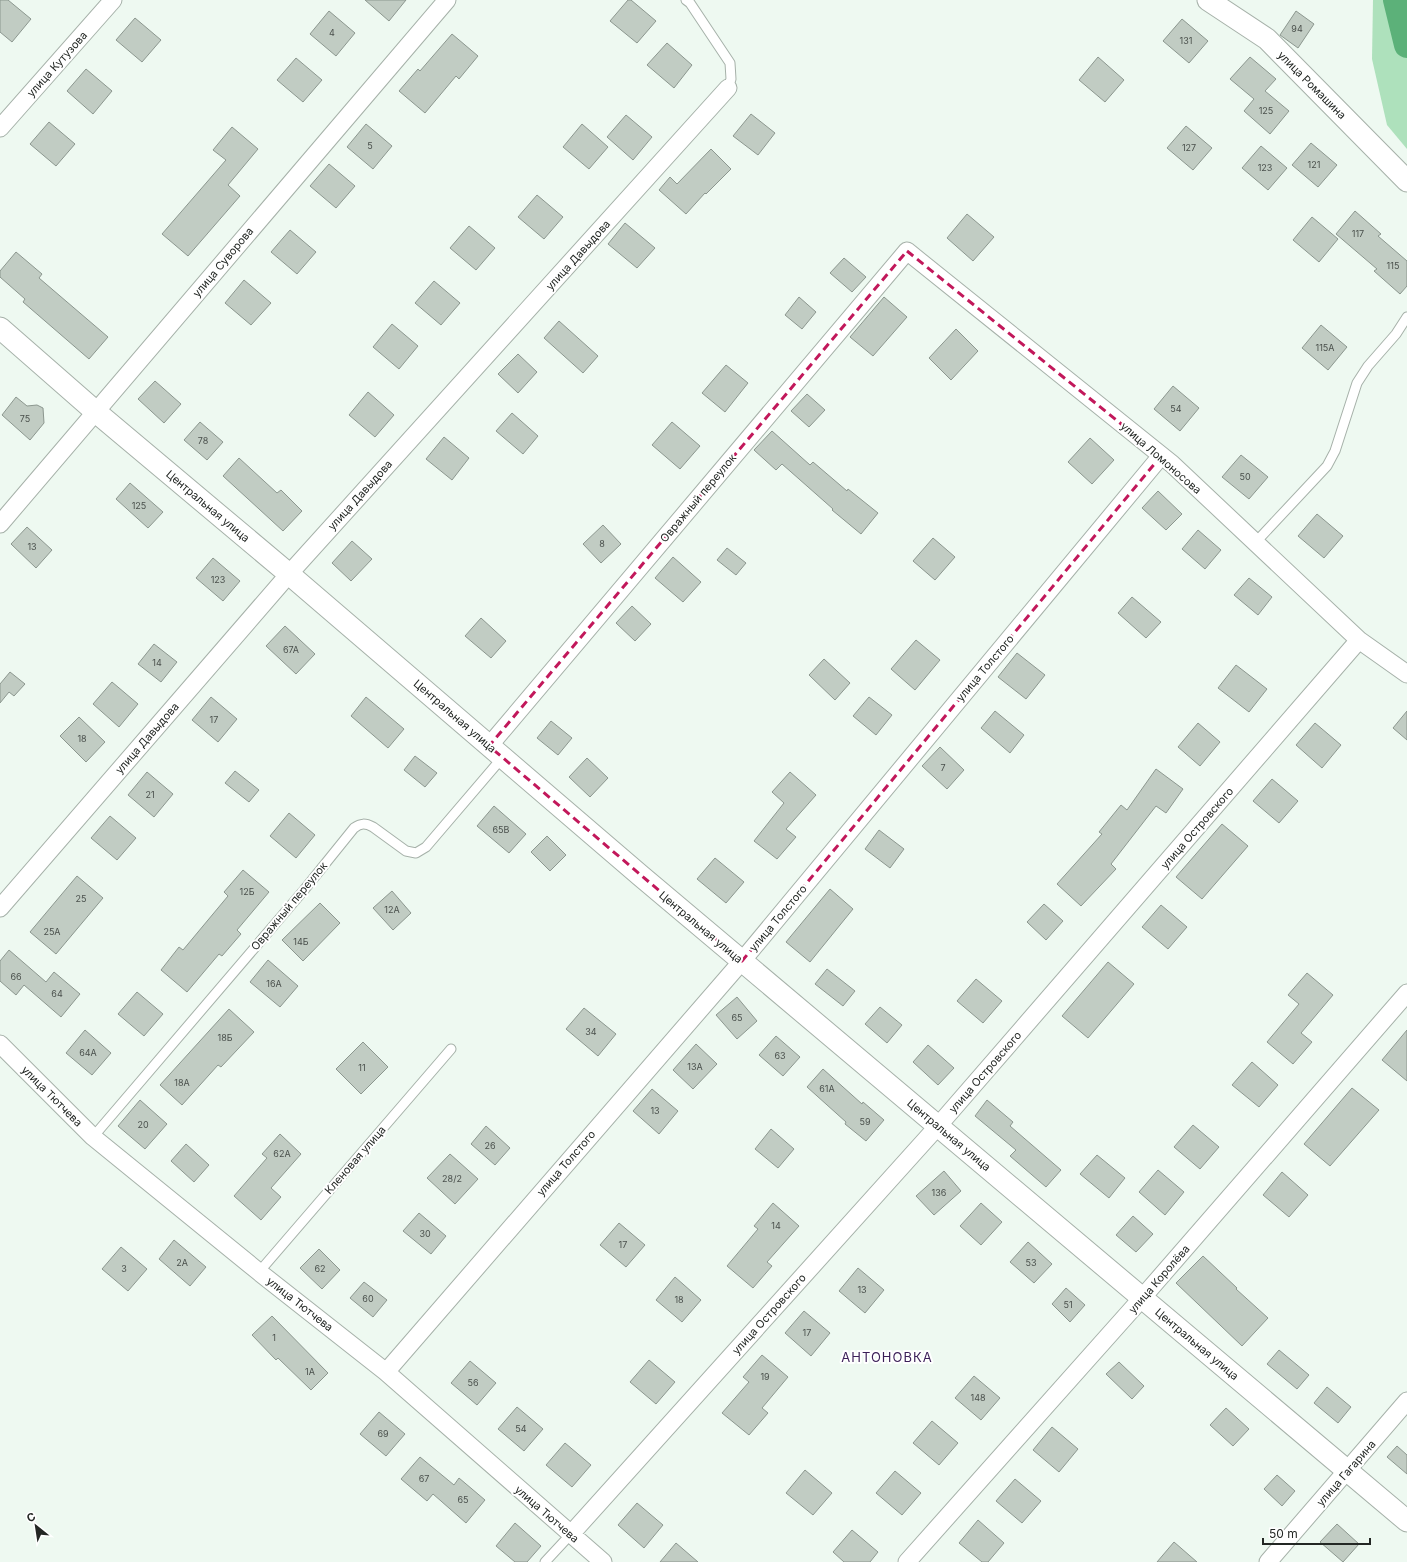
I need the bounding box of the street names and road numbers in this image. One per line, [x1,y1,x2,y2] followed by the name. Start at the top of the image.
[24,28,90,100] street label: улица Кутузова
[1275,48,1349,122] street label: улица Ромашина
[543,217,613,293] street label: улица Давыдова
[190,224,256,300] street label: улица Суворова
[1118,419,1204,497] street label: улица Ломоносова
[657,451,739,545] street label: Овражный переулок
[325,457,395,533] street label: улица Давыдова
[163,467,253,545] street label: Центральная улица
[953,632,1017,704] street label: улица Толстого
[411,676,499,756] street label: Центральная улица
[112,700,182,776] street label: улица Давыдова
[1158,784,1237,872] street label: улица Островского
[248,859,330,953] street label: Овражный переулок
[746,882,810,954] street label: улица Толстого
[656,888,746,966] street label: Центральная улица
[946,1028,1025,1116] street label: улица Островского
[19,1063,85,1129] street label: улица Тютчева
[904,1096,994,1174] street label: Центральная улица
[321,1123,389,1197] street label: Кленовая улица
[534,1127,599,1199] street label: улица Толстого
[1125,1242,1193,1316] street label: улица Королёва
[729,1270,809,1357] street label: улица Островского
[264,1274,336,1334] street label: улица Тютчева
[1152,1305,1242,1383] street label: Центральная улица
[1313,1437,1379,1509] street label: улица Гагарина
[512,1482,582,1546] street label: улица Тютчева

